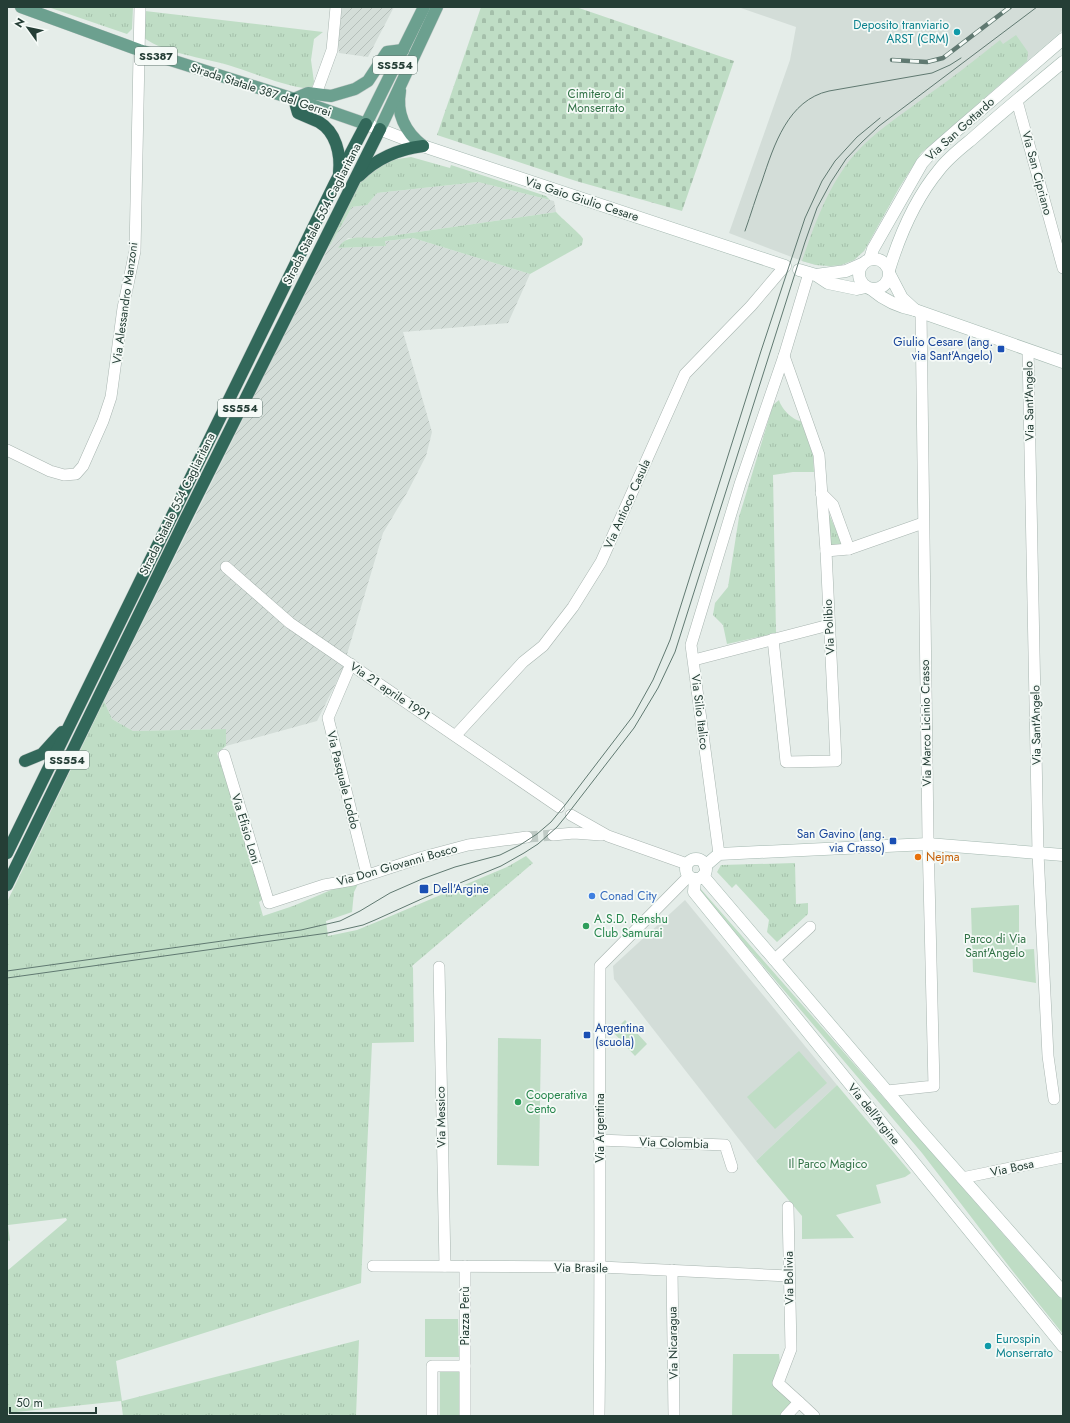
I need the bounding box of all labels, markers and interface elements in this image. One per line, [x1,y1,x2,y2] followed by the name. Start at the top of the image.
[8,8,48,48] north arrow
[11,15,29,31] text: N
[853,16,949,48] place label: Deposito tranviario ARST (CRM)
[952,27,962,37] marker: Deposito tranviario ARST (CRM)
[135,47,177,65] road number: SS387
[373,56,417,74] road number: SS554
[188,59,334,121] street label: Strada Statale 387 del Gerrei
[567,85,625,117] park label: Cimitero di Monserrato
[921,93,999,165] street label: Via San Gottardo
[1017,129,1057,218] street label: Via San Cipriano
[278,140,366,288] street label: Strada Statale 554 Cagliaritana
[523,172,641,226] street label: Via Gaio Giulio Cesare
[108,241,142,365] street label: Via Alessandro Manzoni
[893,333,993,365] place label: Giulio Cesare (ang. via Sant'Angelo)
[996,344,1006,354] marker: Giulio Cesare (ang. via Sant'Angelo)
[1019,360,1039,441] street label: Via Sant'Angelo
[218,399,262,417] road number: SS554
[135,429,220,578] street label: Strada Statale 554 Cagliaritana
[599,456,655,552] street label: Via Antioco Casula
[819,598,839,655] street label: Via Polibio
[346,657,434,725] street label: Via 21 aprile 1991
[916,659,936,787] street label: Via Marco Licinio Crasso
[686,673,714,751] street label: Via Silio Italico
[1026,684,1046,765] street label: Via Sant'Angelo
[322,729,364,832] street label: Via Pasquale Loddo
[45,751,89,769] road number: SS554
[227,791,265,867] street label: Via Efisio Loni
[797,825,885,857] place label: San Gavino (ang. via Crasso)
[888,836,898,846] marker: San Gavino (ang. via Crasso)
[335,839,460,891] street label: Via Don Giovanni Bosco
[926,848,960,866] place label: Nejma
[913,852,923,862] marker: Nejma
[433,880,489,898] place label: Dell'Argine
[418,883,430,895] marker: Dell'Argine
[600,887,658,905] place label: Conad City
[587,891,597,901] marker: Conad City
[594,910,668,942] place label: A.S.D. Renshu Club Samurai
[581,921,591,931] marker: A.S.D. Renshu Club Samurai
[964,930,1026,962] park label: Parco di Via Sant'Angelo
[595,1019,644,1051] place label: Argentina (scuola)
[582,1030,592,1040] marker: Argentina (scuola)
[843,1079,905,1149] street label: Via dell'Argine
[431,1086,451,1148] street label: Via Messico
[526,1086,588,1118] place label: Cooperativa Cento
[591,1093,609,1163] street label: Via Argentina
[513,1097,523,1107] marker: Cooperativa Cento
[639,1133,709,1153] street label: Via Colombia
[789,1155,868,1173] park label: Il Parco Magico
[988,1155,1036,1181] street label: Via Bosa
[780,1251,798,1305] street label: Via Bolivia
[554,1259,608,1277] street label: Via Brasile
[456,1286,474,1346] street label: Piazza Perù
[663,1306,683,1380] street label: Via Nicaragua
[996,1330,1053,1362] place label: Eurospin Monserrato
[983,1341,993,1351] marker: Eurospin Monserrato
[10,1389,96,1415] scale bar
[16,1394,43,1412] text: 50 m

